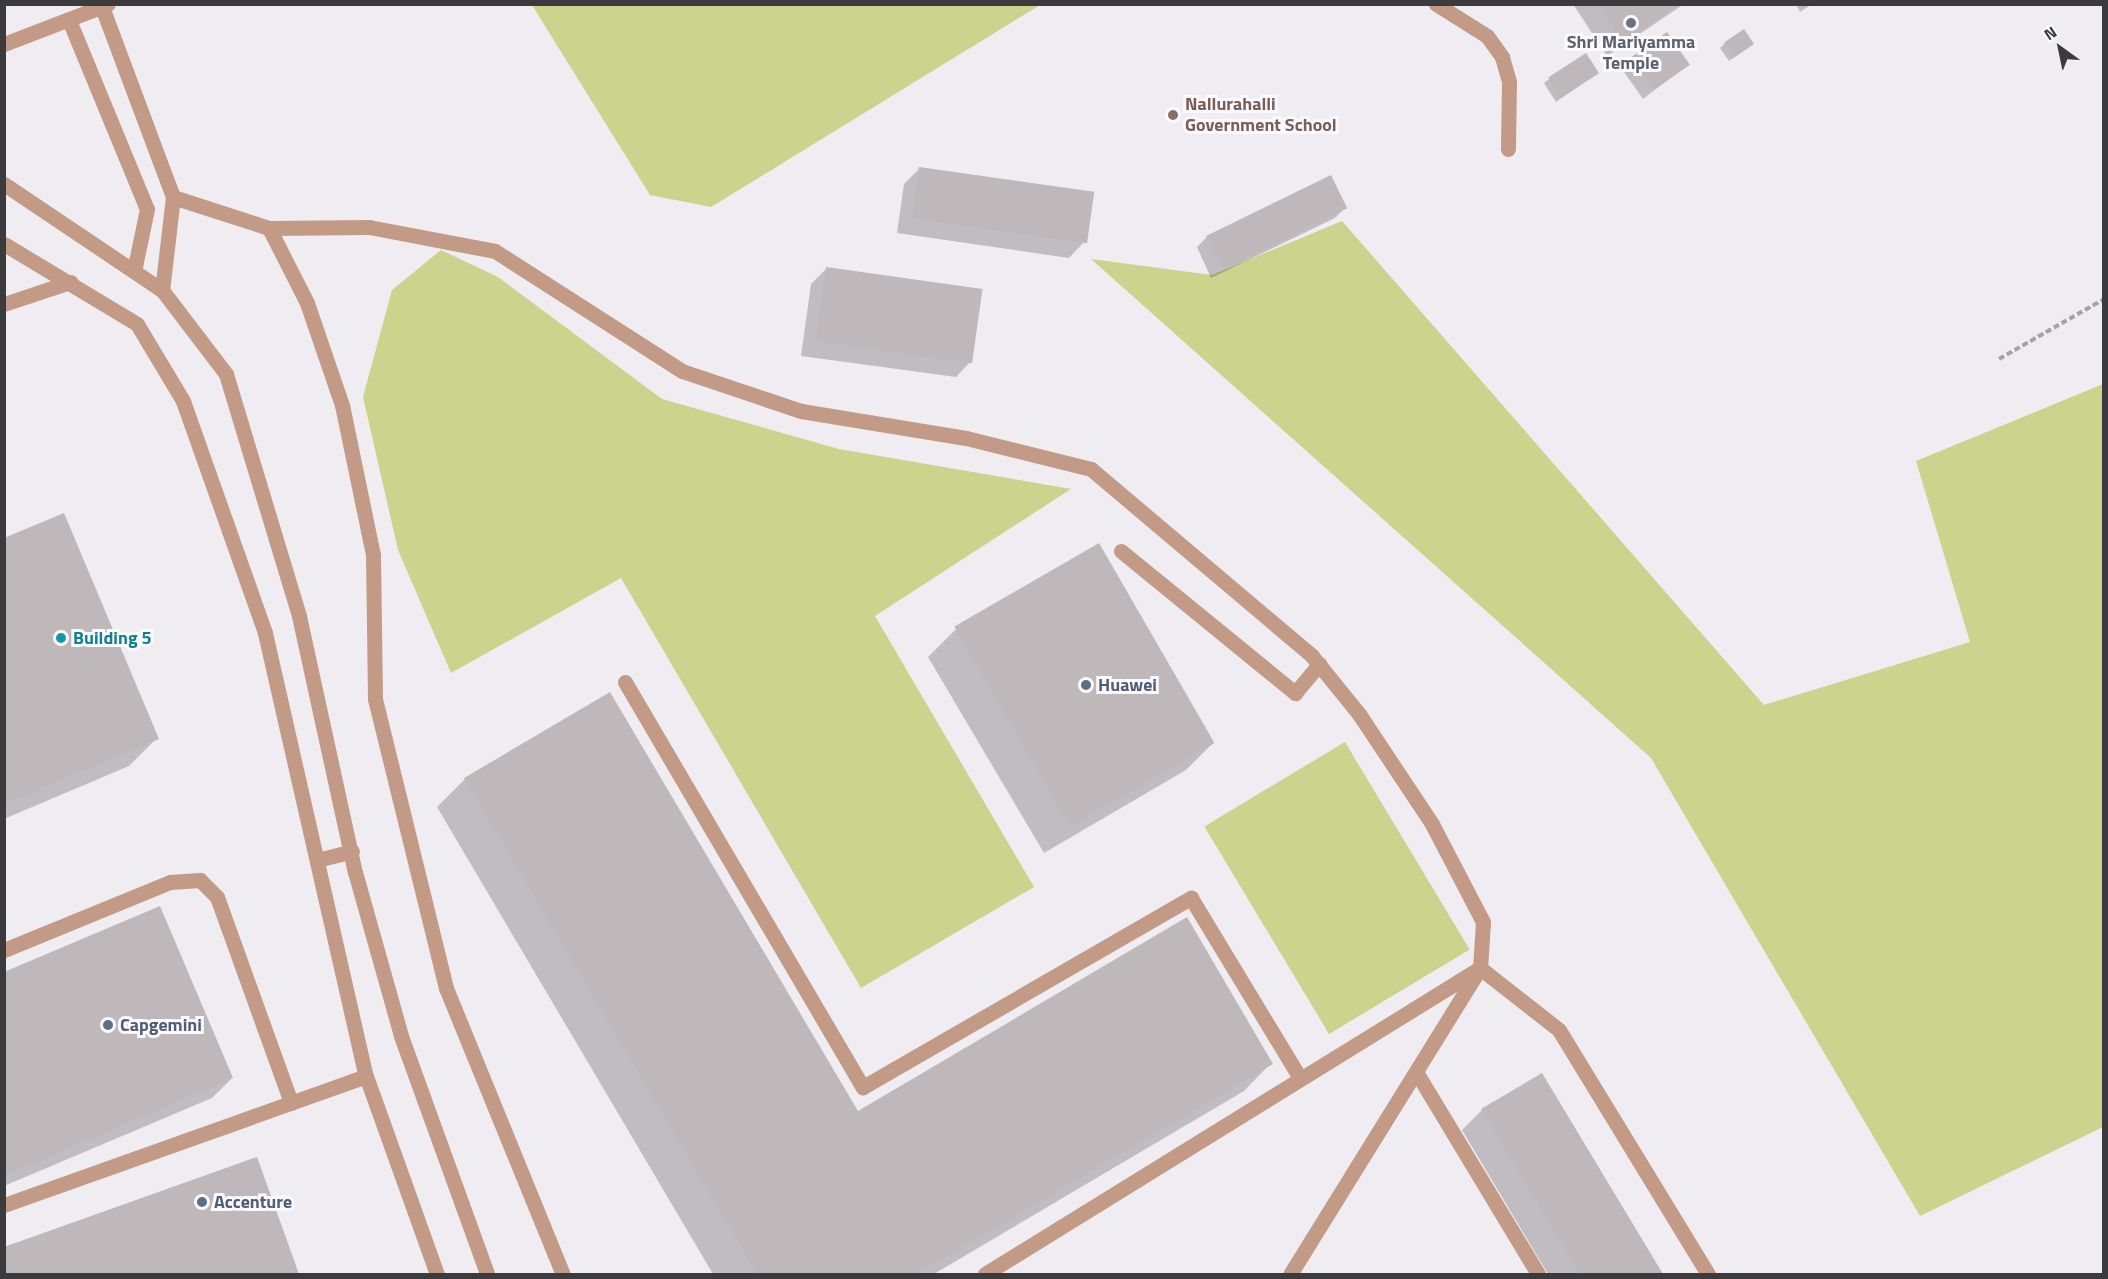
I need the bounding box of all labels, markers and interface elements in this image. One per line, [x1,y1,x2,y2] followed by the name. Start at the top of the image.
[1624,16,1638,30] marker: Shri Mariyamma Temple
[2030,18,2090,78] north arrow
[2039,20,2061,46] text: N
[1567,32,1695,74] place label: Shri Mariyamma Temple
[1185,94,1337,136] place label: Nallurahalli Government School
[1166,108,1180,122] marker: Nallurahalli Government School
[73,627,152,649] place label: Building 5
[54,631,68,645] marker: Building 5
[1098,674,1157,696] place label: Huawei
[1079,678,1093,692] marker: Huawei
[120,1014,202,1036] place label: Capgemini
[101,1018,115,1032] marker: Capgemini
[214,1191,292,1213] place label: Accenture
[195,1195,209,1209] marker: Accenture

